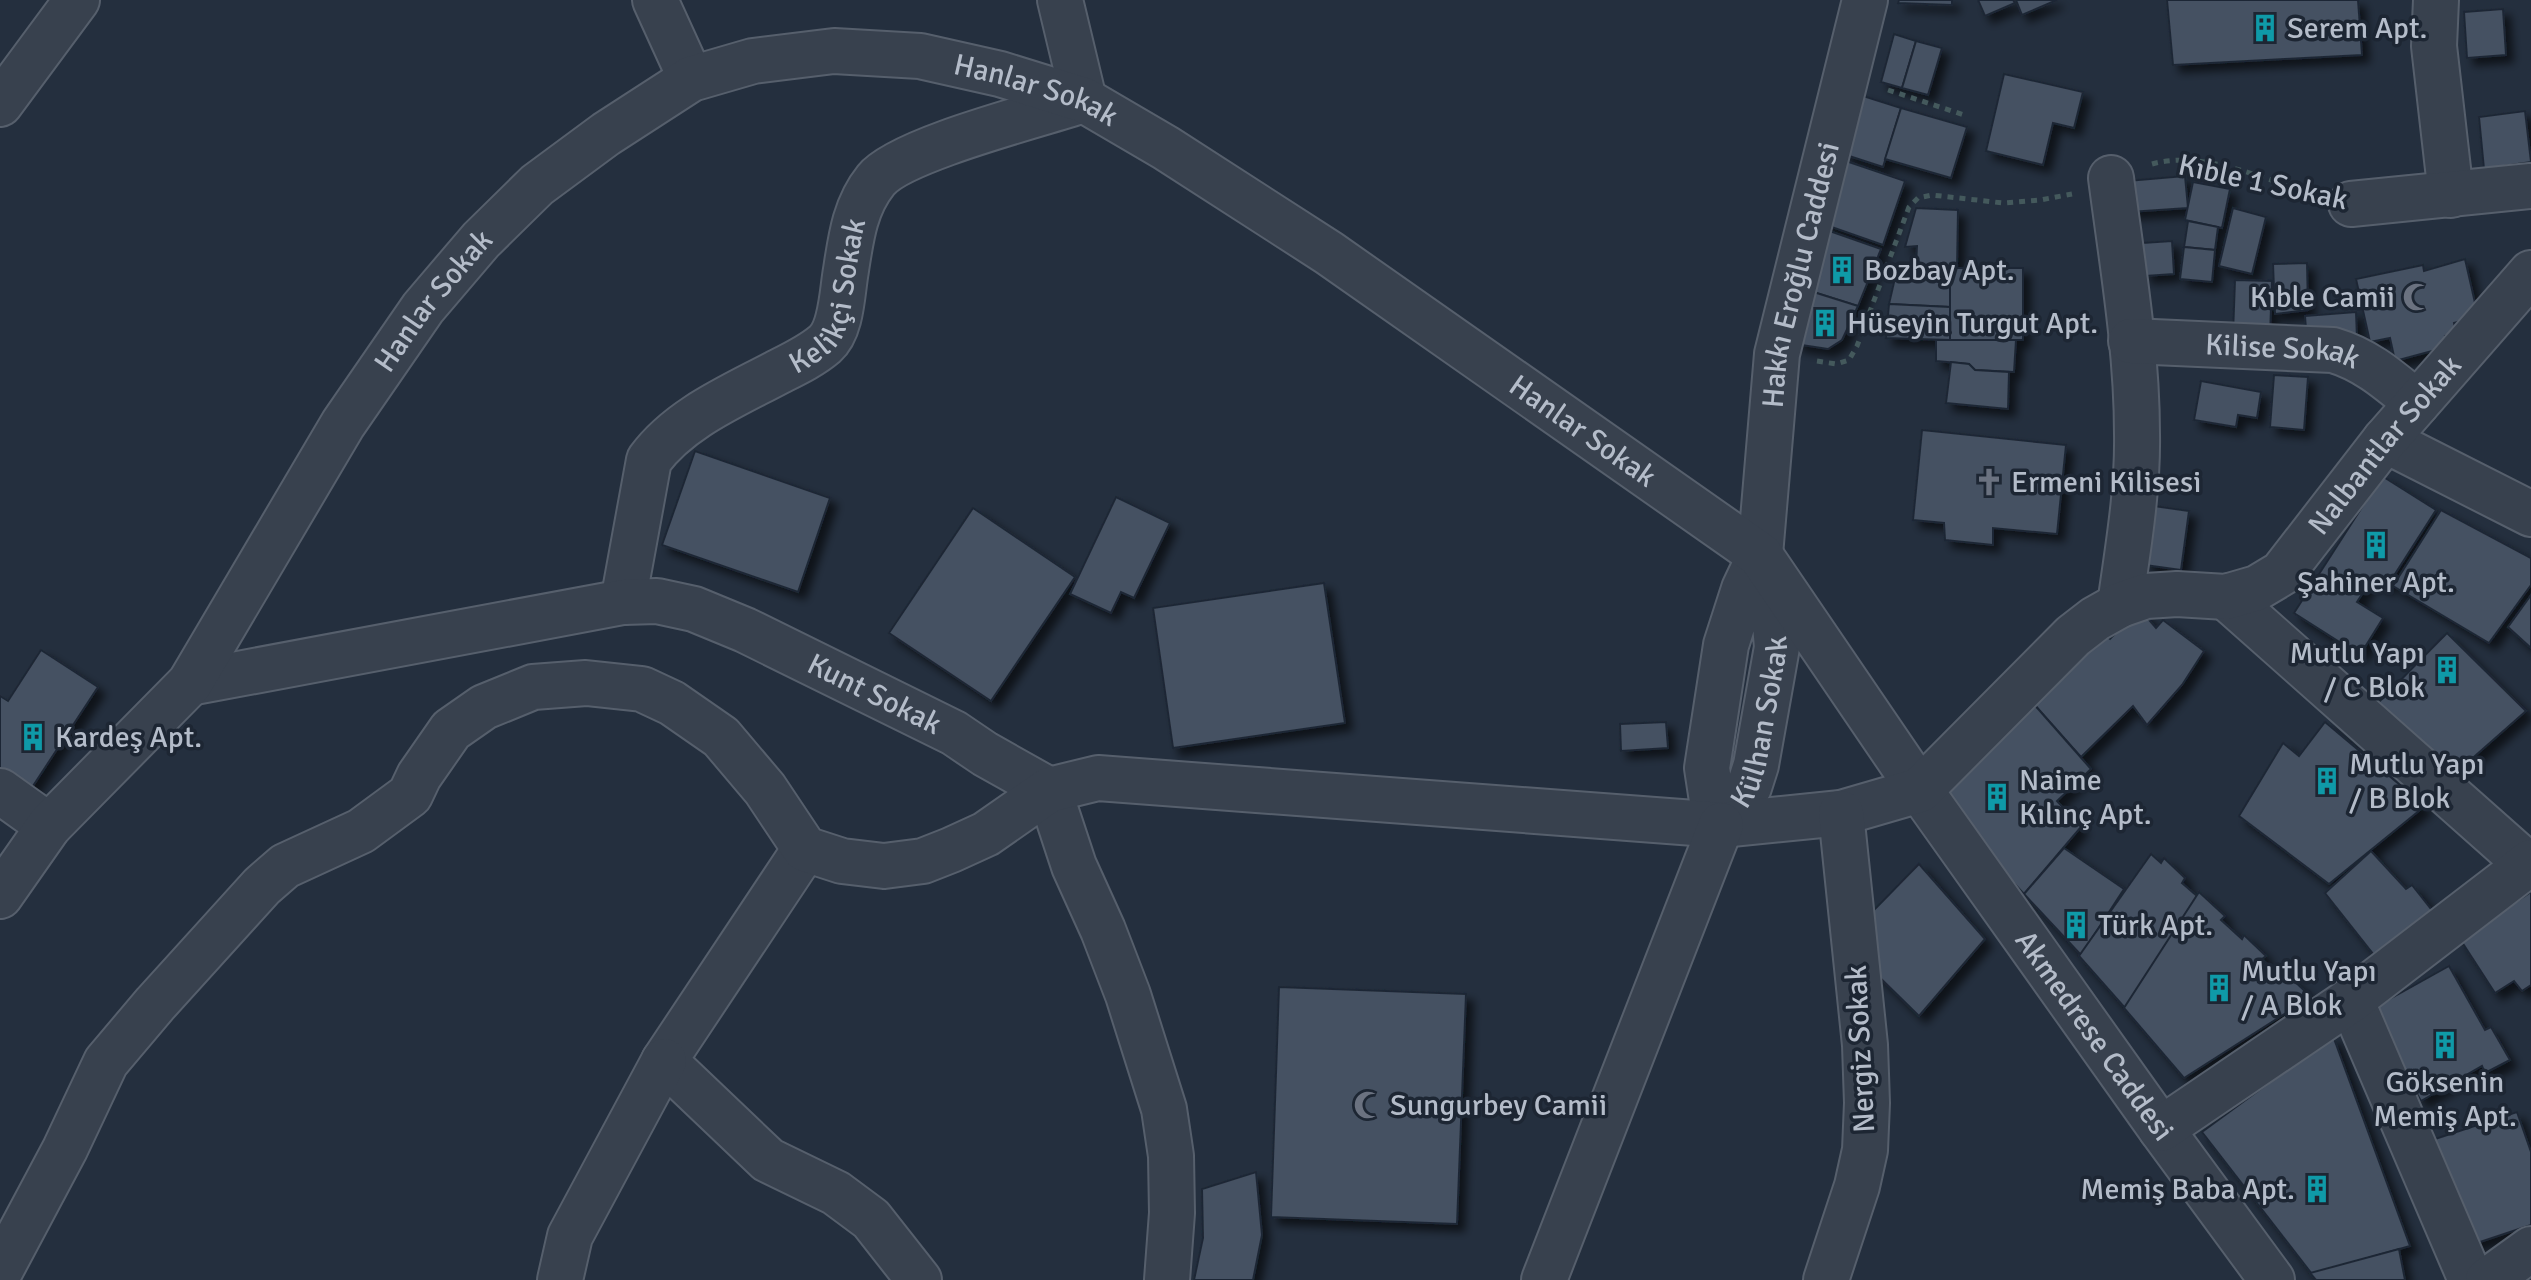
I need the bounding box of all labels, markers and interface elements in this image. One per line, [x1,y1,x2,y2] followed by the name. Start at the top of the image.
[2287,10,2427,47] place label: Serem Apt.
[2250,13,2280,43] building icon: Serem Apt.
[950,46,1125,135] street label: Hanlar Sokak
[1755,138,1848,409] street label: Hakkı Eroğlu Caddesi
[2175,146,2351,218] street label: Kıble 1 Sokak
[783,214,874,382] street label: Kelikçi Sokak
[366,221,500,379] street label: Hanlar Sokak
[1864,252,2015,289] place label: Bozbay Apt.
[1827,255,1857,285] building icon: Bozbay Apt.
[2250,279,2395,316] place label: Kıble Camii
[2402,282,2432,312] mosque icon: Kıble Camii
[1847,305,2098,342] place label: Hüseyin Turgut Apt.
[1810,308,1840,338] building icon: Hüseyin Turgut Apt.
[2204,326,2366,377] street label: Kilise Sokak
[2300,348,2470,543] street label: Nalbantlar Sokak
[1502,367,1663,496] street label: Hanlar Sokak
[2011,464,2201,501] place label: Ermeni Kilisesi
[1974,467,2004,497] church icon: Ermeni Kilisesi
[2361,530,2391,560] building icon: Şahiner Apt.
[2297,564,2455,601] place label: Şahiner Apt.
[1723,635,1796,815] street label: Külhan Sokak
[2289,635,2425,706] place label: Mutlu Yapı / C Blok
[801,646,948,743] street label: Kunt Sokak
[2432,655,2462,685] building icon: Mutlu Yapı / C Blok
[55,719,202,756] place label: Kardeş Apt.
[18,722,48,752] building icon: Kardeş Apt.
[2349,746,2485,817] place label: Mutlu Yapı / B Blok
[2019,762,2152,833] place label: Naime Kılınç Apt.
[2312,766,2342,796] building icon: Mutlu Yapı / B Blok
[1982,782,2012,812] building icon: Naime Kılınç Apt.
[2098,907,2213,944] place label: Türk Apt.
[2061,910,2091,940] building icon: Türk Apt.
[2007,923,2182,1149] street label: Akmedrese Caddesi
[2241,953,2377,1024] place label: Mutlu Yapı / A Blok
[1838,964,1883,1134] street label: Nergiz Sokak
[2204,973,2234,1003] building icon: Mutlu Yapı / A Blok
[2430,1030,2460,1060] building icon: Göksenin Memiş Apt.
[2373,1064,2517,1135] place label: Göksenin Memiş Apt.
[1390,1087,1607,1124] place label: Sungurbey Camii
[1353,1090,1383,1120] mosque icon: Sungurbey Camii
[2080,1171,2295,1208] place label: Memiş Baba Apt.
[2302,1174,2332,1204] building icon: Memiş Baba Apt.

